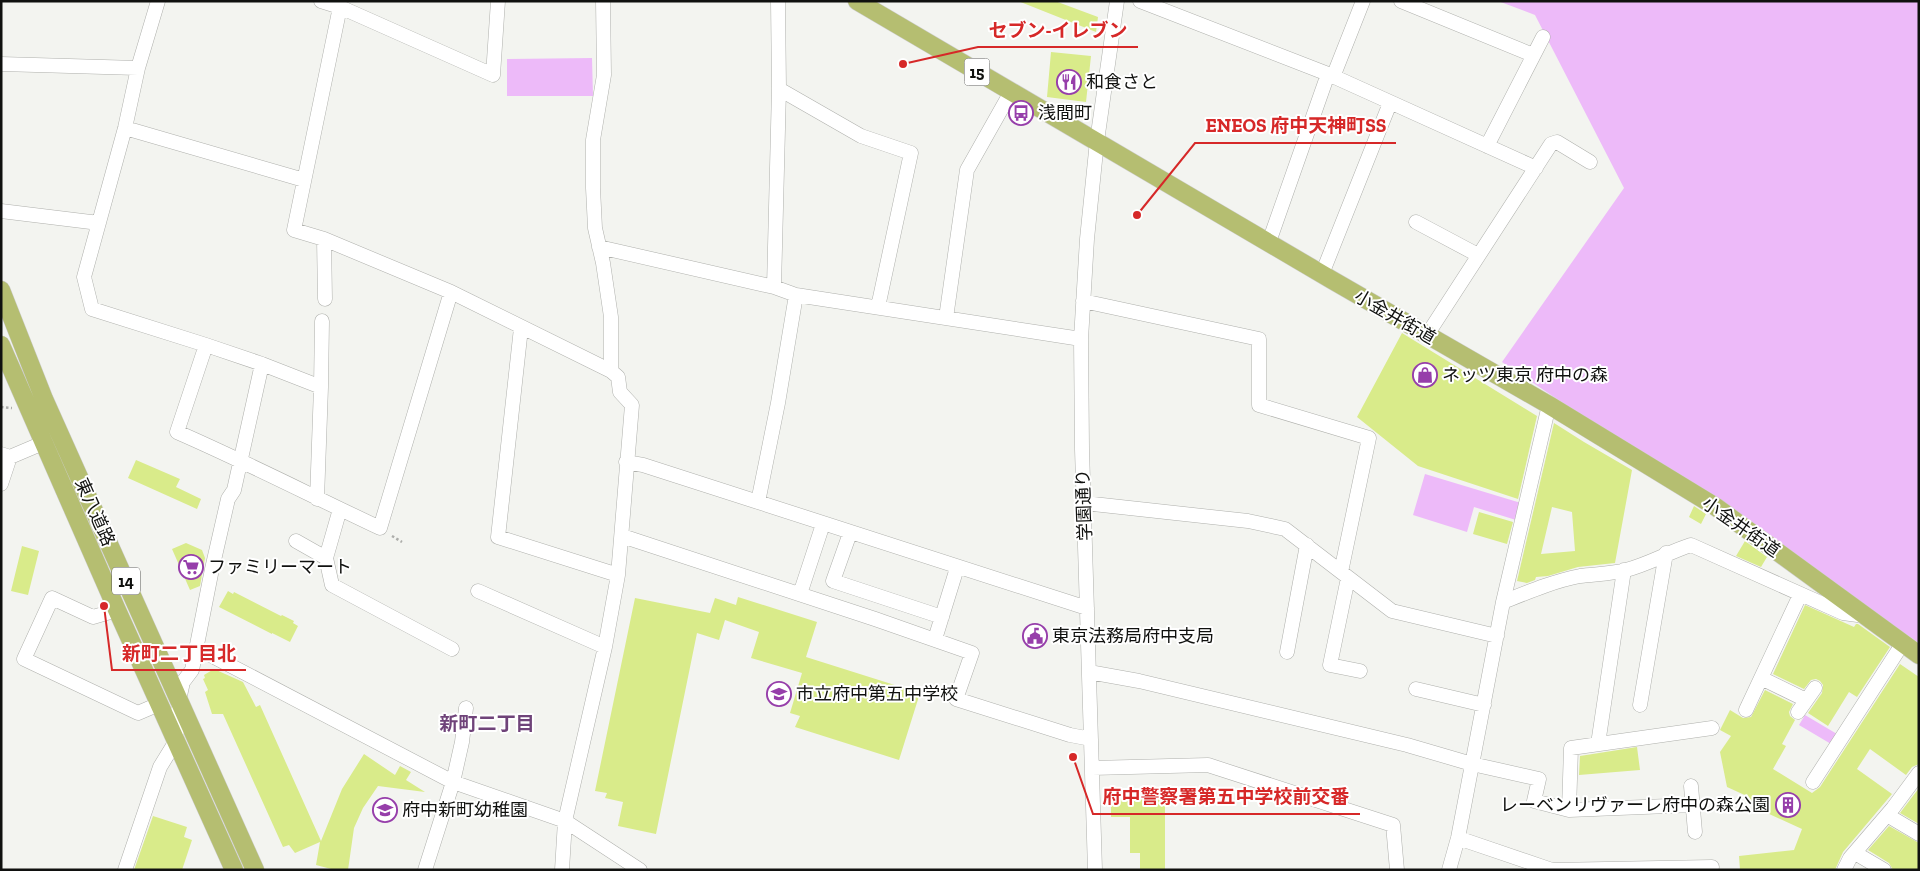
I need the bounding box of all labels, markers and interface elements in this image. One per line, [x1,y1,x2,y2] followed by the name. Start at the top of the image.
[978,13,1138,47] callout: セブン-イレブン
[988,19,1128,42] text: セブン-イレブン
[964,58,990,86] road number: 15
[1056,69,1082,95] restaurant icon: 和食さと
[1086,71,1158,93] place label: 和食さと
[1008,100,1034,126] bus stop icon: 浅間町
[1038,102,1092,124] place label: 浅間町
[1195,109,1396,143] callout: ENEOS 府中天神町SS
[1206,114,1386,137] text: ENEOS 府中天神町SS
[1351,285,1439,349] street label: 小金井街道
[1412,362,1438,388] shop icon: ネッツ東京 府中の森
[1442,364,1608,386] place label: ネッツ東京 府中の森
[1072,469,1096,541] street label: 学園通り
[70,475,120,549] street label: 東八道路
[1698,492,1784,562] street label: 小金井街道
[178,554,204,580] supermarket icon: ファミリーマート
[208,556,352,578] place label: ファミリーマート
[112,568,140,594] road number: 14
[1022,623,1048,649] public building icon: 東京法務局府中支局
[1052,625,1214,647] place label: 東京法務局府中支局
[112,636,246,670] callout: 新町二丁目北
[122,642,236,665] text: 新町二丁目北
[766,681,792,707] school or university icon: 市立府中第五中学校
[796,683,958,705] place label: 市立府中第五中学校
[439,712,535,735] district label: 新町二丁目
[1093,780,1360,814] callout: 府中警察署第五中学校前交番
[1102,785,1350,808] text: 府中警察署第五中学校前交番
[1775,792,1801,818] building icon: レーベンリヴァーレ府中の森公園
[1500,794,1770,816] place label: レーベンリヴァーレ府中の森公園
[372,797,398,823] school or university icon: 府中新町幼稚園
[402,799,528,821] place label: 府中新町幼稚園

